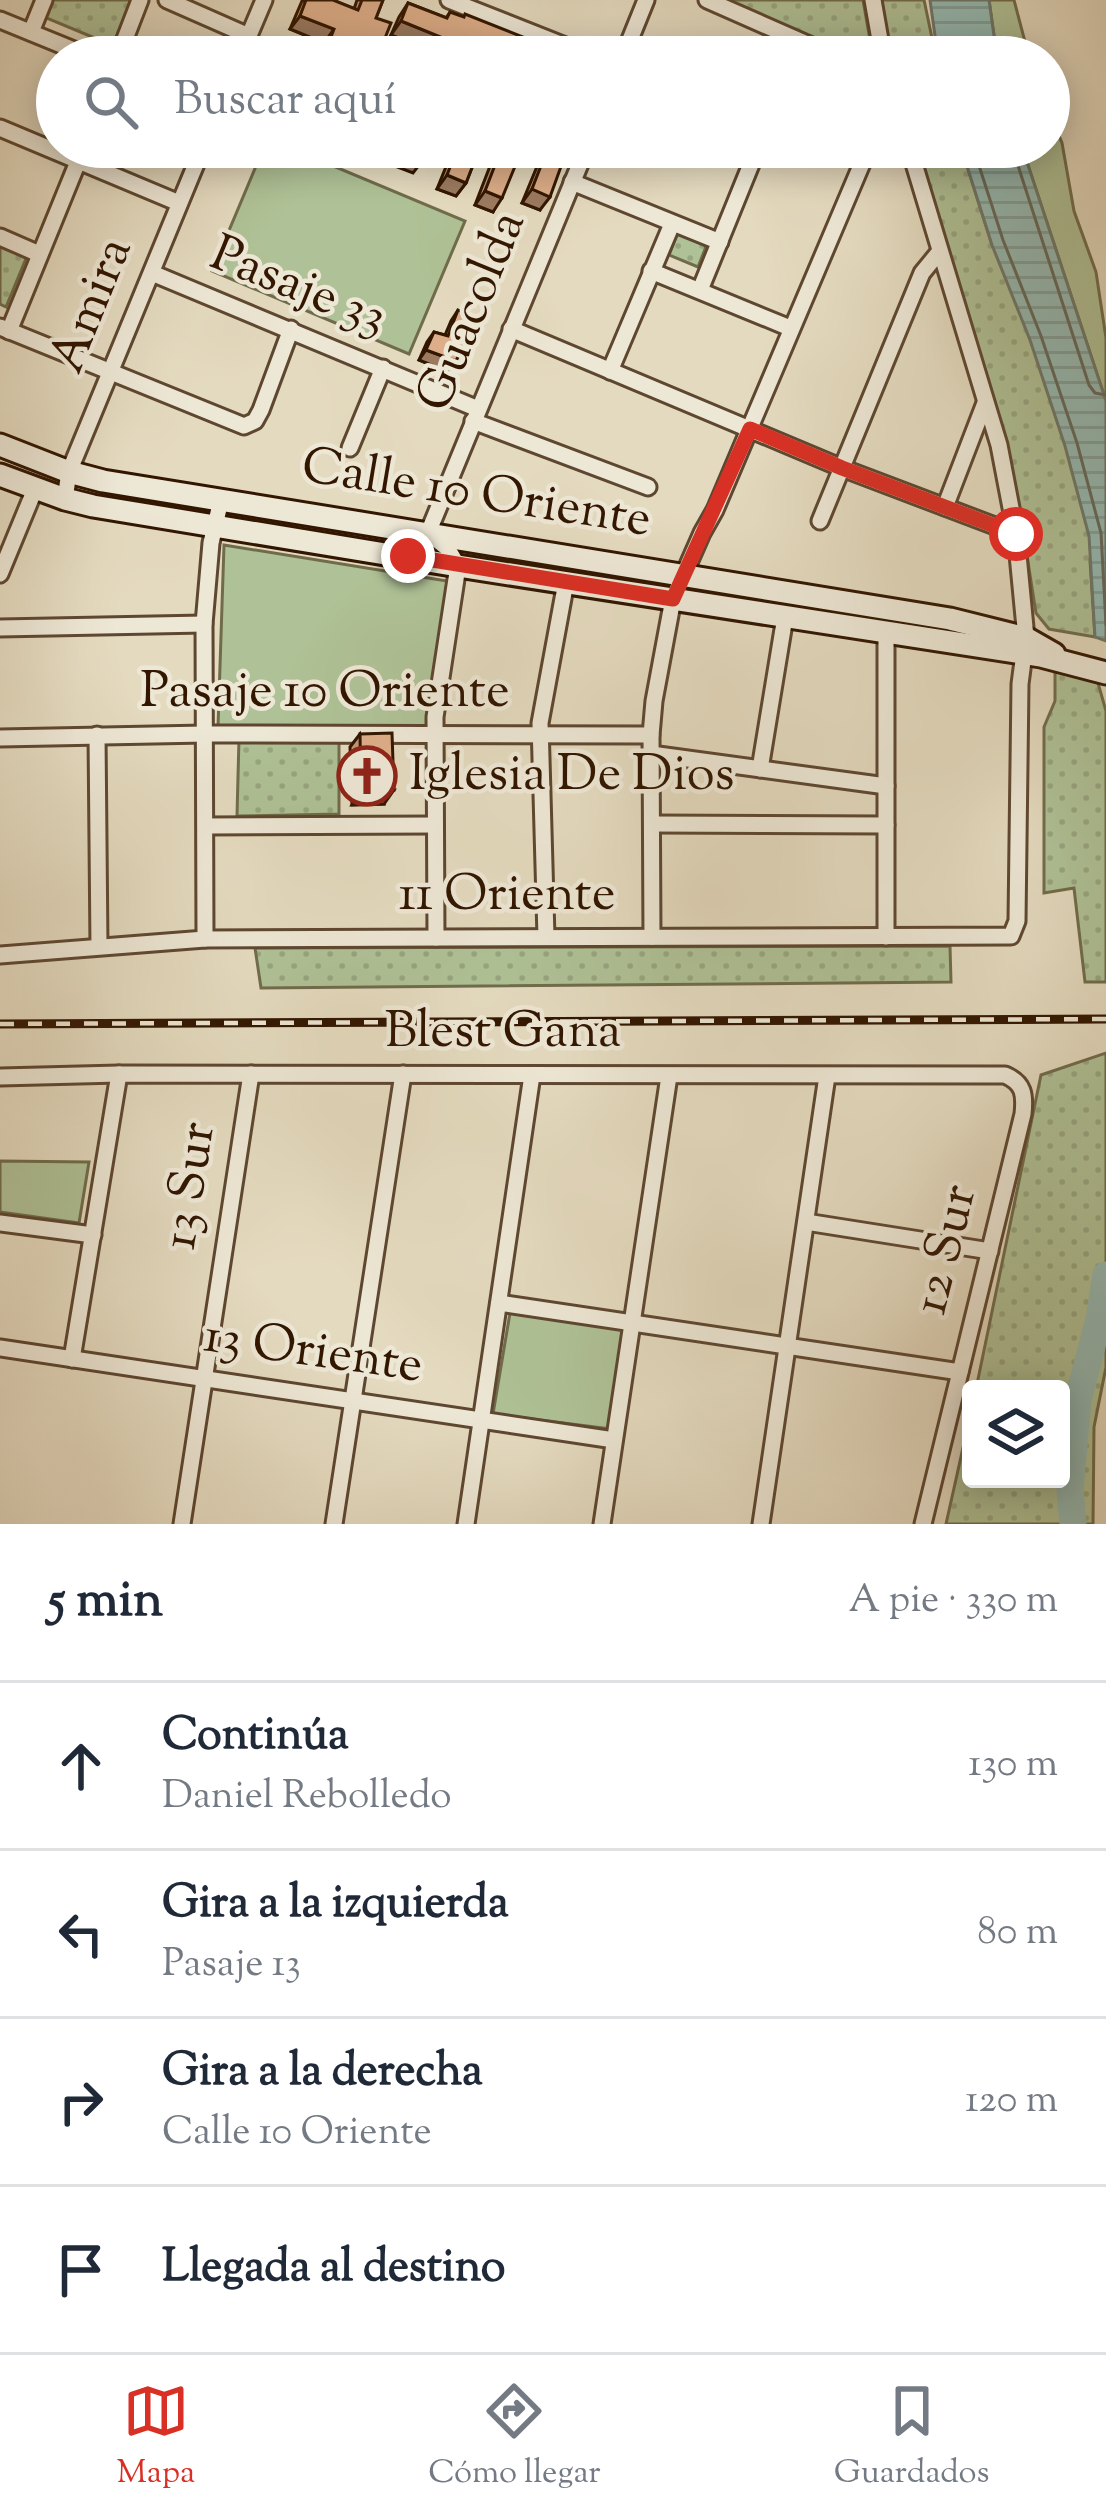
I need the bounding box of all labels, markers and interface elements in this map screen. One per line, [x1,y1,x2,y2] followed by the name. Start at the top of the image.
[36,36,1070,168] search box
[78,69,144,135] icon: search
[174,70,396,135] text: Buscar aquí
[400,201,546,423] street label: Guacolda
[199,220,397,356] street label: Pasaje 33
[33,227,153,385] street label: Amira
[296,431,656,559] street label: Calle 10 Oriente
[989,507,1043,561] route start
[381,529,435,583] route end
[140,657,510,730] street label: Pasaje 10 Oriente
[409,740,735,813] place label: Iglesia De Dios
[336,745,398,807] church icon: Iglesia De Dios
[398,860,616,933] street label: 11 Oriente
[385,997,621,1070] street label: Blest Gana
[145,1117,237,1255] street label: 13 Sur
[896,1178,998,1322] street label: 12 Sur
[199,1302,427,1404] street label: 13 Oriente
[962,1380,1070,1488] map controls
[962,1380,1070,1488] button: layers
[48,1566,163,1639] text: 5 min
[849,1574,1058,1630] text: A pie · 330 m
[162,1705,349,1770] text: Continúa
[48,1733,114,1799] icon: ahead
[968,1738,1058,1794] text: 130 m
[162,1770,452,1826] text: Daniel Rebolledo
[162,1873,509,1938] text: Gira a la izquierda
[48,1901,114,1967] icon: left
[977,1906,1058,1962] text: 80 m
[162,1938,301,1994] text: Pasaje 13
[162,2041,483,2106] text: Gira a la derecha
[48,2069,114,2135] icon: right
[965,2074,1058,2130] text: 120 m
[162,2106,432,2162] text: Calle 10 Oriente
[48,2237,114,2303] icon: arrive
[162,2237,506,2302] text: Llegada al destino
[116,2378,195,2498] tab: Mapa
[428,2378,601,2498] tab: Cómo llegar
[834,2378,990,2498] tab: Guardados

